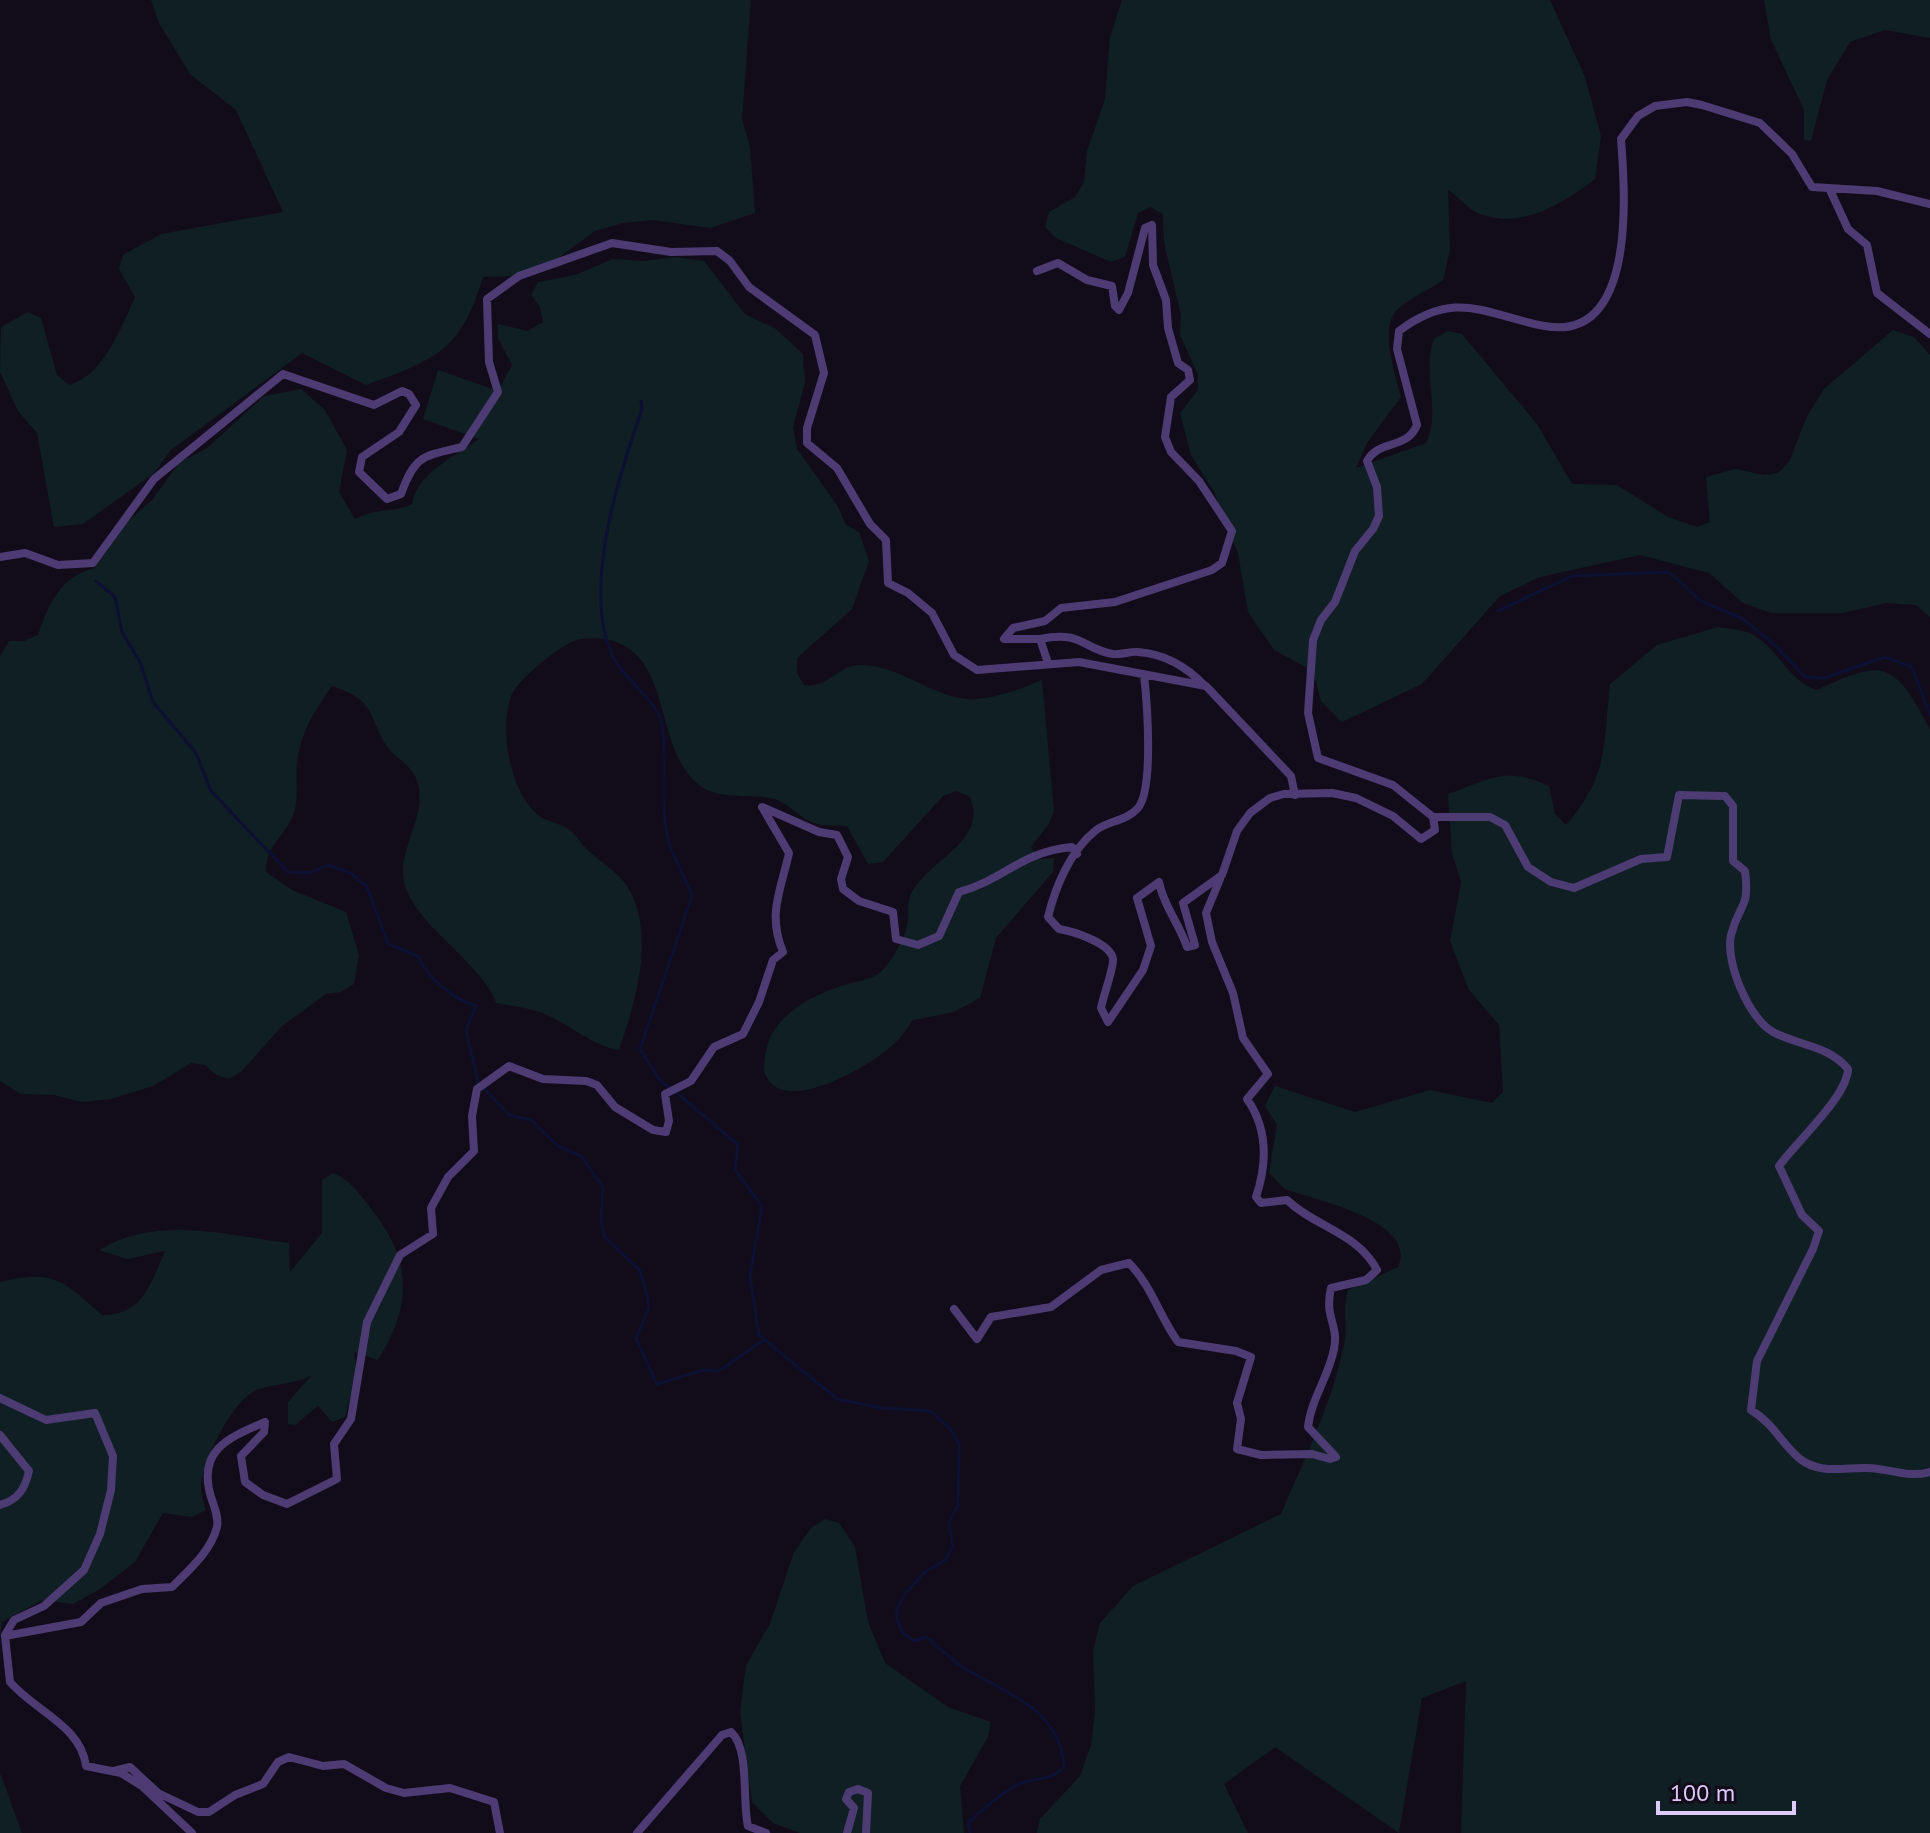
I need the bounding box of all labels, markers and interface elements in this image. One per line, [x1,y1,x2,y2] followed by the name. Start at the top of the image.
[1658,1765,1794,1815] scale bar
[1670,1777,1735,1808] text: 100 m

